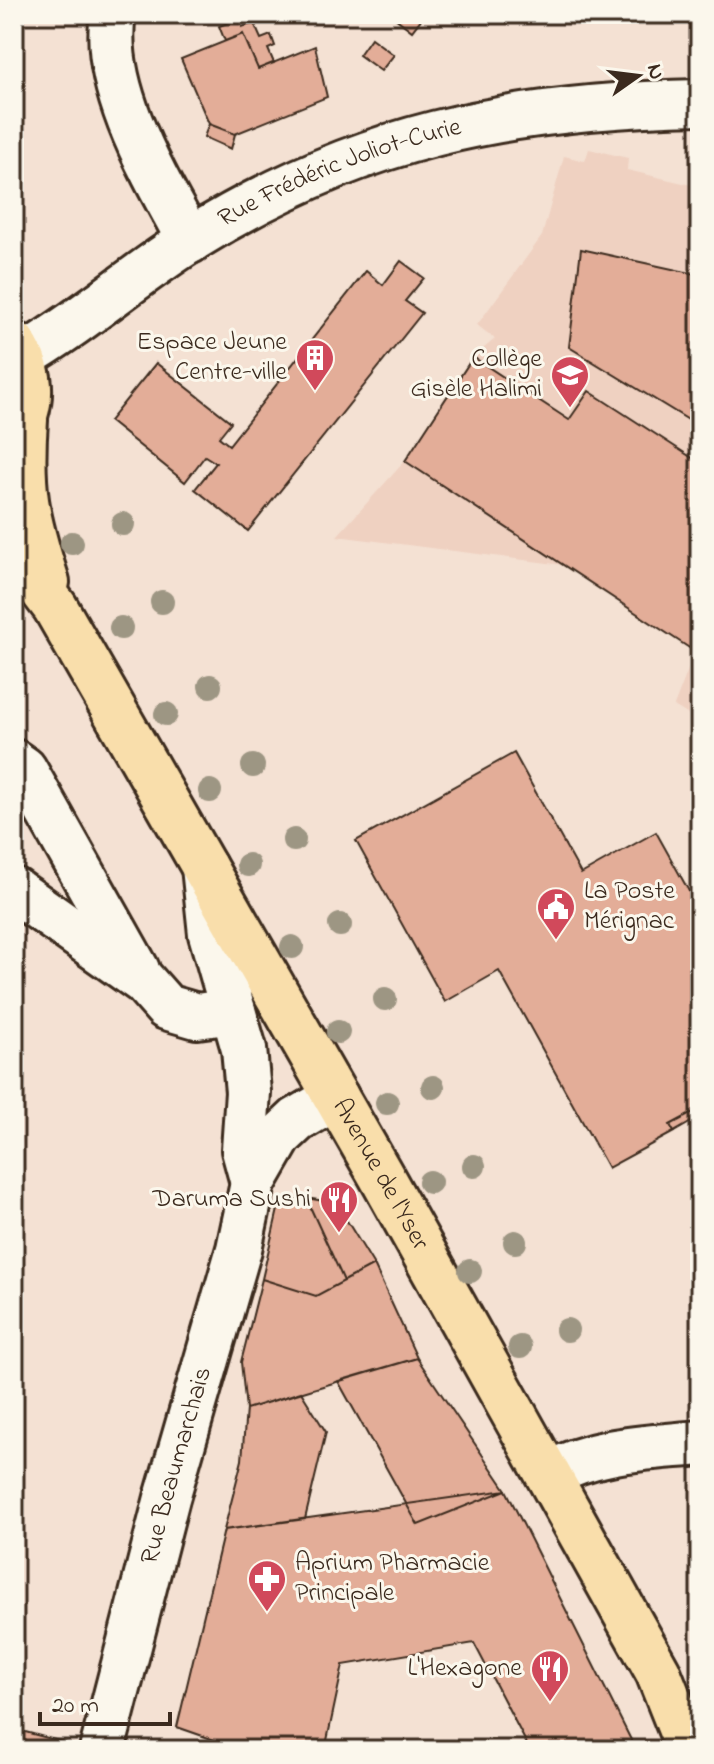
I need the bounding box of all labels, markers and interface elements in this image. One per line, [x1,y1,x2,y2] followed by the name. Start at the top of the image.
[598,36,678,116] north arrow
[637,61,672,83] text: N
[211,109,465,238] street label: Rue Frédéric Joliot-Curie
[137,324,287,392] place label: Espace Jeune Centre-ville
[294,337,336,392] building icon: Espace Jeune Centre-ville
[411,341,542,409] place label: Collège Gisèle Halimi
[549,354,591,409] school or university icon: Collège Gisèle Halimi
[584,873,675,941] place label: La Poste Mérignac
[535,886,577,941] public building icon: La Poste Mérignac
[322,1092,439,1258] street label: Avenue de l'Yser
[318,1179,360,1234] restaurant icon: Daruma Sushi
[152,1181,311,1219] place label: Daruma Sushi
[132,1363,223,1569] street label: Rue Beaumarchais
[295,1545,490,1613] place label: Aprium Pharmacie Principale
[246,1558,288,1613] pharmacy icon: Aprium Pharmacie Principale
[529,1648,571,1703] restaurant icon: L'Hexagone
[408,1650,522,1688] place label: L'Hexagone
[40,1676,170,1726] scale bar
[52,1689,99,1724] text: 20 m

